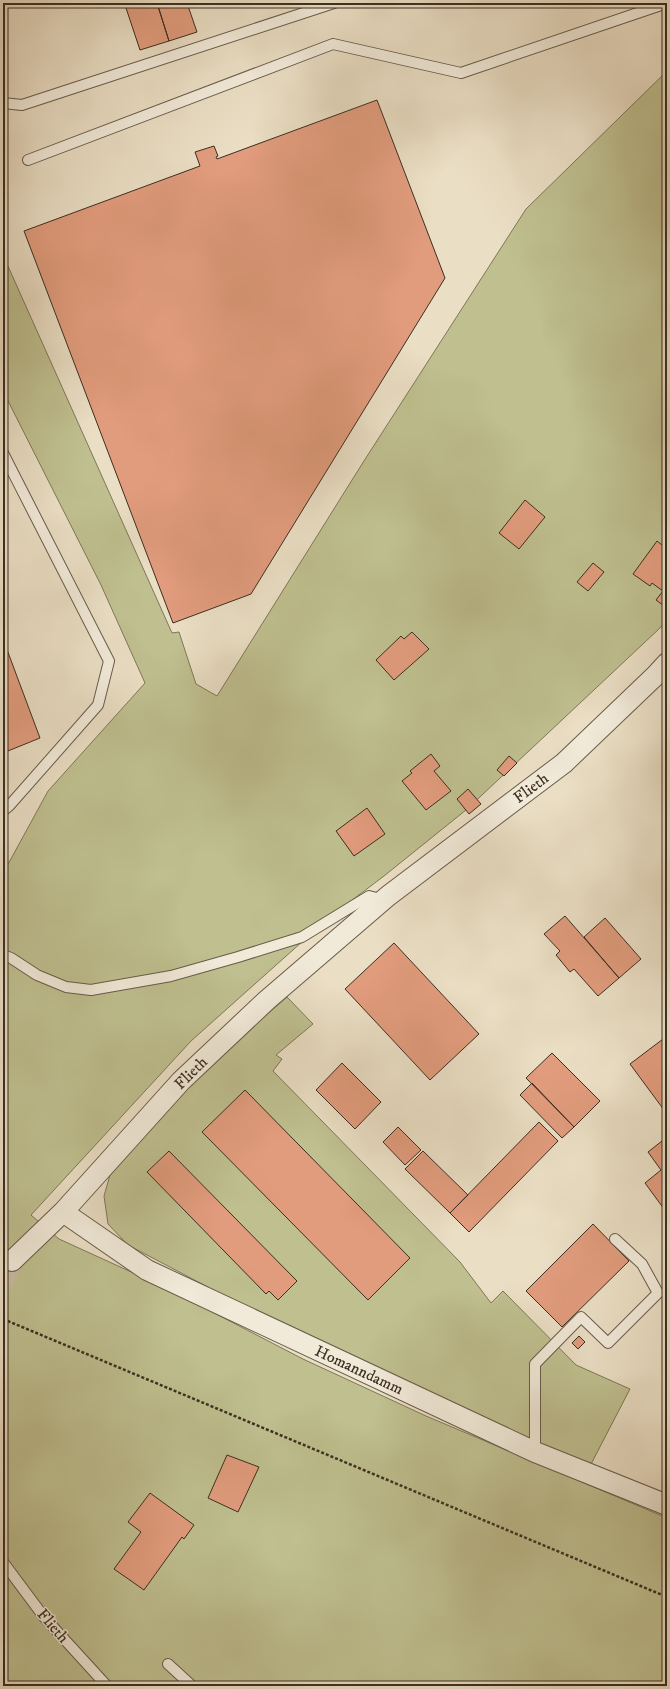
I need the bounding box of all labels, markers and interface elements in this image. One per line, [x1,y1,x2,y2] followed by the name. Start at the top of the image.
[509,768,553,808] street label: Flieth
[170,1052,212,1094] street label: Flieth
[312,1341,406,1399] street label: Homanndamm
[33,1605,74,1648] street label: Flieth

